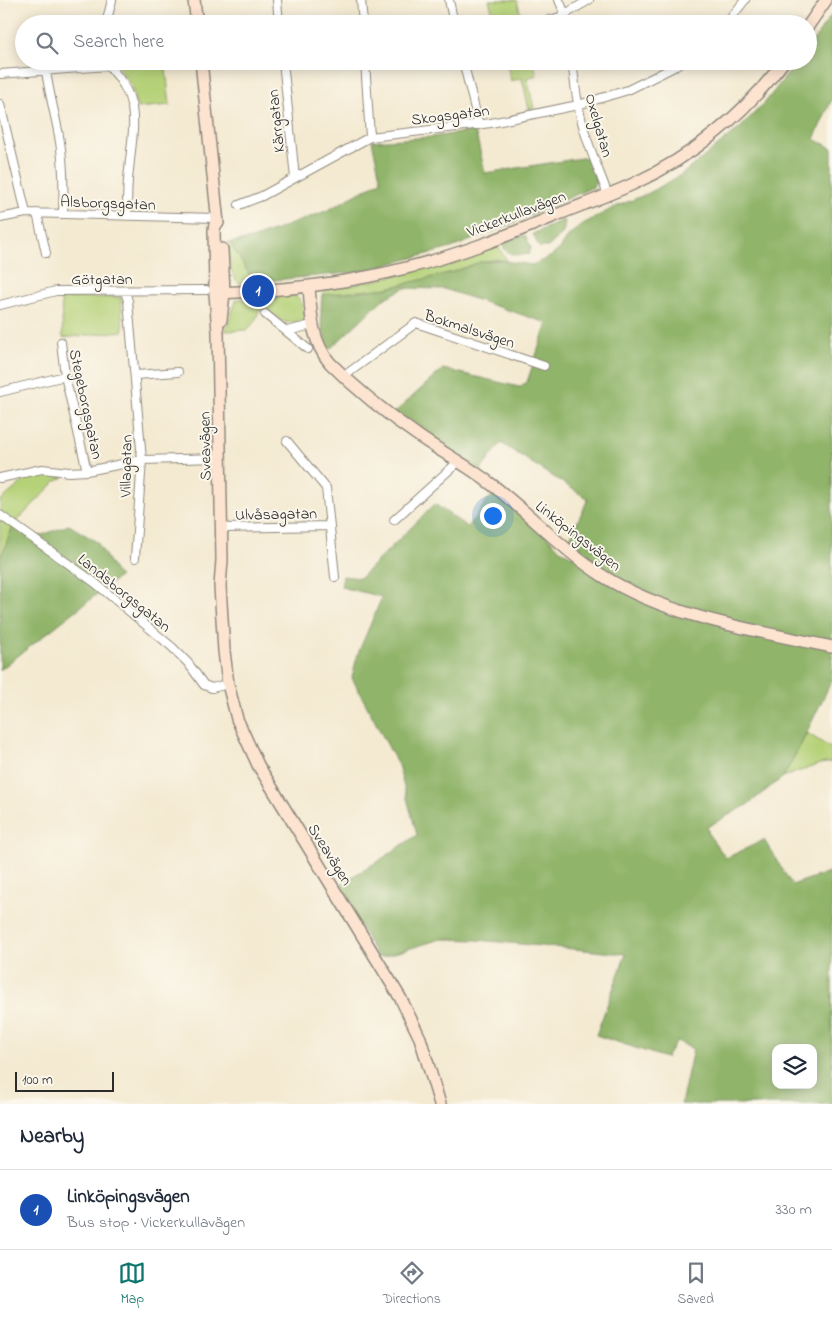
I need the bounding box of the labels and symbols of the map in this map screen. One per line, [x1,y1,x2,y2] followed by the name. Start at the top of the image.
[262,88,292,154] street label: Kärrgatan
[578,91,619,160] street label: Oxelgatan
[410,99,491,133] street label: Skogsgatan
[463,185,570,245] street label: Vickerkullavägen
[60,190,156,218] street label: Alsborgsgatan
[71,268,133,292] street label: Götgatan
[242,272,274,310] pin: 1
[420,304,518,356] street label: Bokmalsvägen
[62,347,108,462] street label: Stegeborgsgatan
[193,411,219,481] street label: Sveavägen
[114,434,140,499] street label: Villagatan
[530,495,626,578] street label: Linköpingsvägen
[235,502,317,528] street label: Ulvåsagatan
[480,503,506,529] your location
[72,548,176,639] street label: Landsborgsgatan
[301,819,358,891] street label: Sveavägen
[15,1069,114,1092] scale bar

